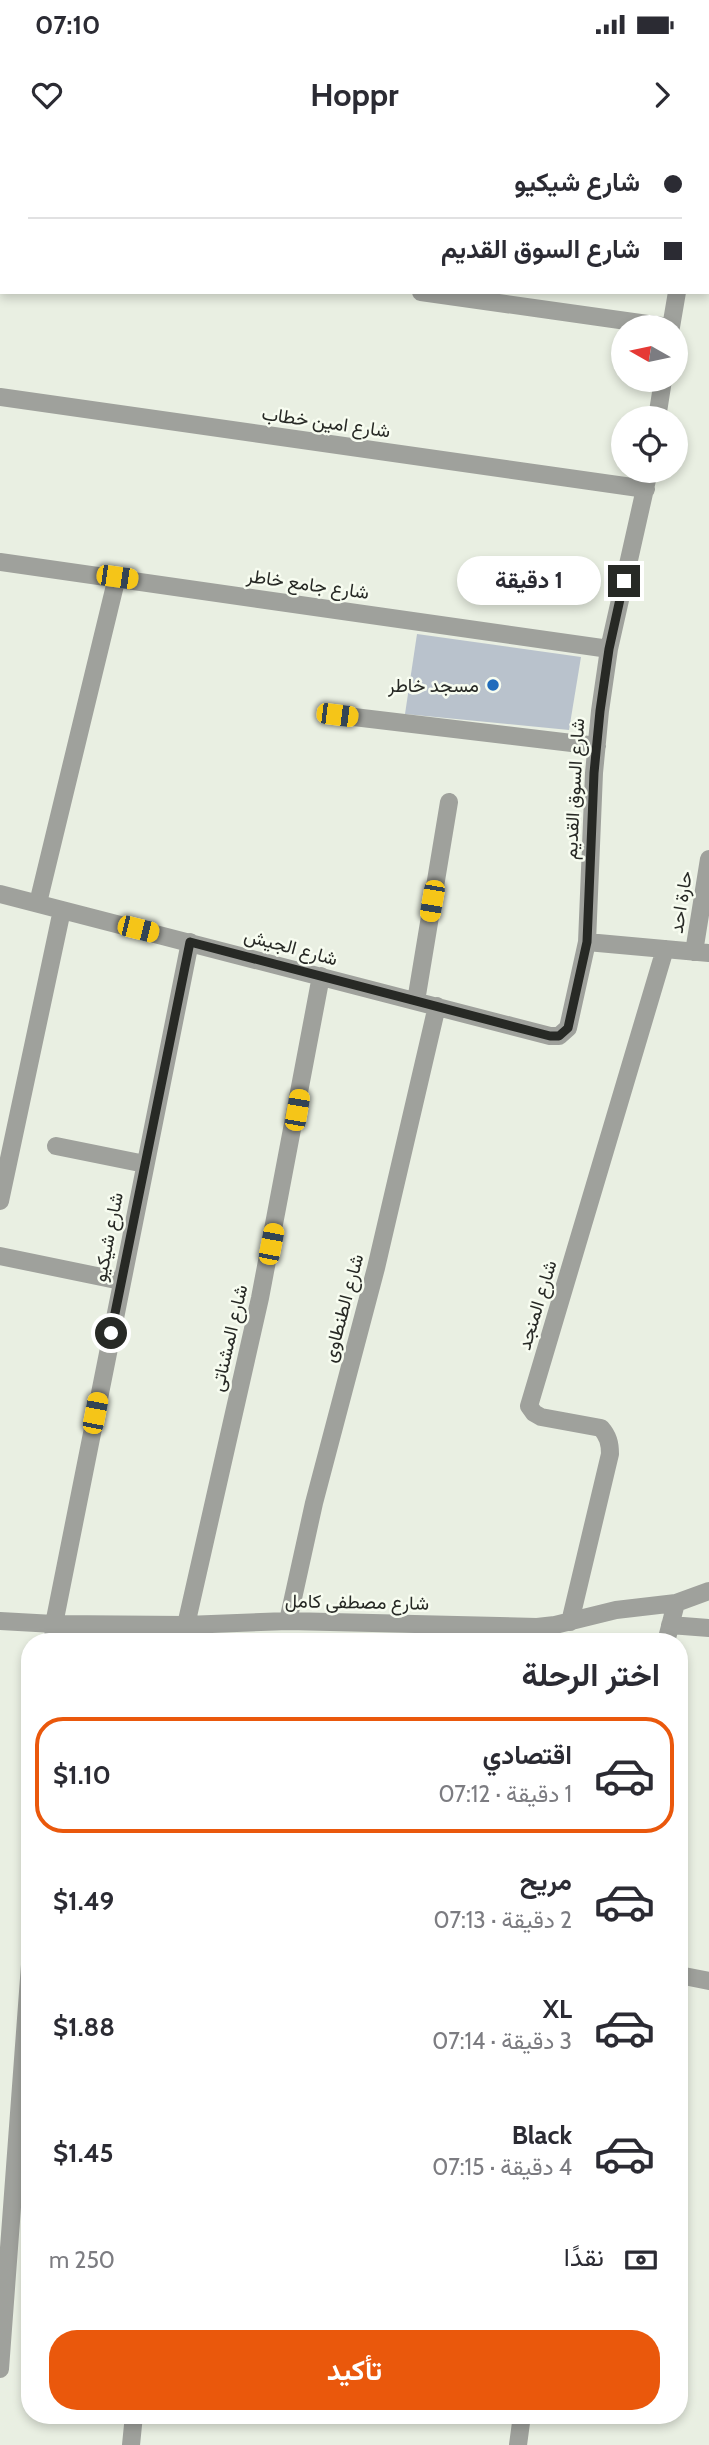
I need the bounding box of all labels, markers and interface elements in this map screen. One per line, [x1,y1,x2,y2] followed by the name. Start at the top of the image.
[35,9,100,41] text: 07:10
[310,75,399,114] text: Hoppr
[28,76,66,114] icon: heart
[643,76,681,114] icon: forward
[514,166,640,198] text: شارع شيكيو
[441,233,640,265] text: شارع السوق القديم
[611,315,688,392] north arrow
[611,315,688,483] map controls
[260,402,392,443] street label: شارع امين خطاب
[611,406,688,483] button: locate
[456,556,600,606] callout: 1 دقيقة
[95,564,140,590] car
[244,564,371,606] street label: شارع جامع خاطر
[608,565,640,597] route end
[495,566,563,594] text: 1 دقيقة
[387,674,479,697] place label: مسجد خاطر
[485,677,501,693] marker: مسجد خاطر
[315,702,360,728] car
[559,718,590,860] street label: شارع السوق القديم
[665,869,697,935] street label: حارة احد
[419,878,446,924] car
[116,914,161,944] car
[242,924,340,971] street label: شارع الجيش
[284,1087,311,1133] car
[88,1190,129,1284] street label: شارع شيكيو
[257,1221,286,1267] car
[317,1251,369,1365] street label: شارع الطنطاوى
[512,1257,563,1353] street label: شارع المنجد
[206,1282,253,1394] street label: شارع المشناتى
[95,1317,127,1349] route start
[81,1390,110,1436] car
[285,1589,429,1616] street label: شارع مصطفى كامل
[522,1655,660,1694] text: اختر الرحلة
[483,1739,572,1771] text: اقتصادي
[593,1744,656,1807] icon: car
[53,1759,111,1791] text: $1.10
[439,1780,572,1808] text: 1 دقيقة · 07:12
[520,1865,572,1897] text: مريح
[593,1870,656,1933] icon: car
[53,1885,114,1917] text: $1.49
[434,1906,572,1934] text: 2 دقيقة · 07:13
[543,1993,572,2025] text: XL
[593,1996,656,2059] icon: car
[53,2011,115,2043] text: $1.88
[432,2027,572,2055] text: 3 دقيقة · 07:14
[512,2119,572,2151] text: Black
[593,2122,656,2185] icon: car
[53,2137,114,2169] text: $1.45
[432,2153,572,2181] text: 4 دقيقة · 07:15
[564,2241,604,2273] text: نقدًا
[622,2241,660,2279] icon: cash
[49,2246,115,2274] text: 250 m
[49,2330,660,2410] button: تأكيد

